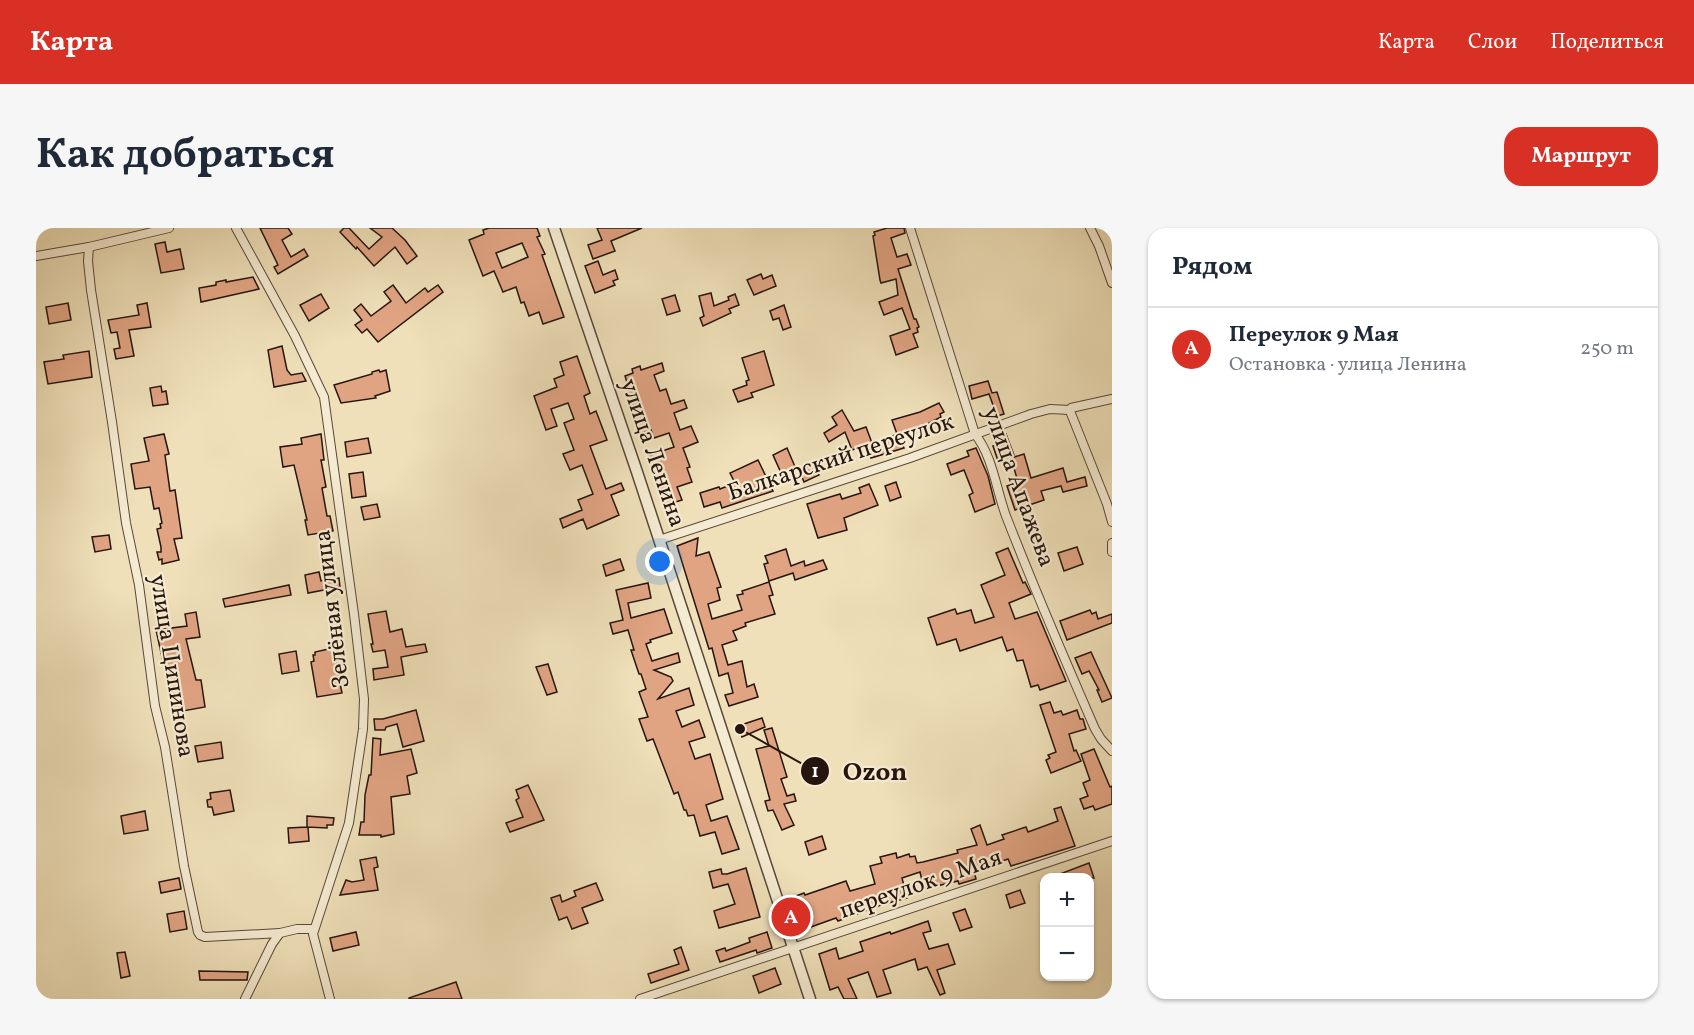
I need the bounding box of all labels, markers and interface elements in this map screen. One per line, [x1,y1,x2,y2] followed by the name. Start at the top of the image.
[30,23,113,62] text: Карта
[1378,28,1435,57] text: Карта
[1468,28,1517,57] text: Слои
[1550,28,1664,57] text: Поделиться
[36,127,335,186] text: Как добраться
[1504,127,1658,186] button: Маршрут
[1172,249,1252,285] text: Рядом
[1229,320,1399,351] text: Переулок 9 Мая
[1184,335,1199,363] text: A
[1580,335,1634,363] text: 250 m
[1229,351,1467,379] text: Остановка · улица Ленина
[611,374,693,532] street label: улица Ленина
[973,402,1063,572] street label: улица Апажева
[723,405,959,511] street label: Балкарский переулок
[306,528,360,690] street label: Зелёная улица
[645,547,674,576] your location
[140,572,202,760] street label: улица Ципинова
[800,749,919,793] callout: Ozon
[843,755,907,791] text: Ozon
[811,760,819,785] text: 1
[835,841,1007,929] street label: переулок 9 Мая
[1040,873,1094,981] map controls
[1040,873,1094,927] button: +
[772,894,810,940] pin: A
[1040,927,1094,981] button: −

